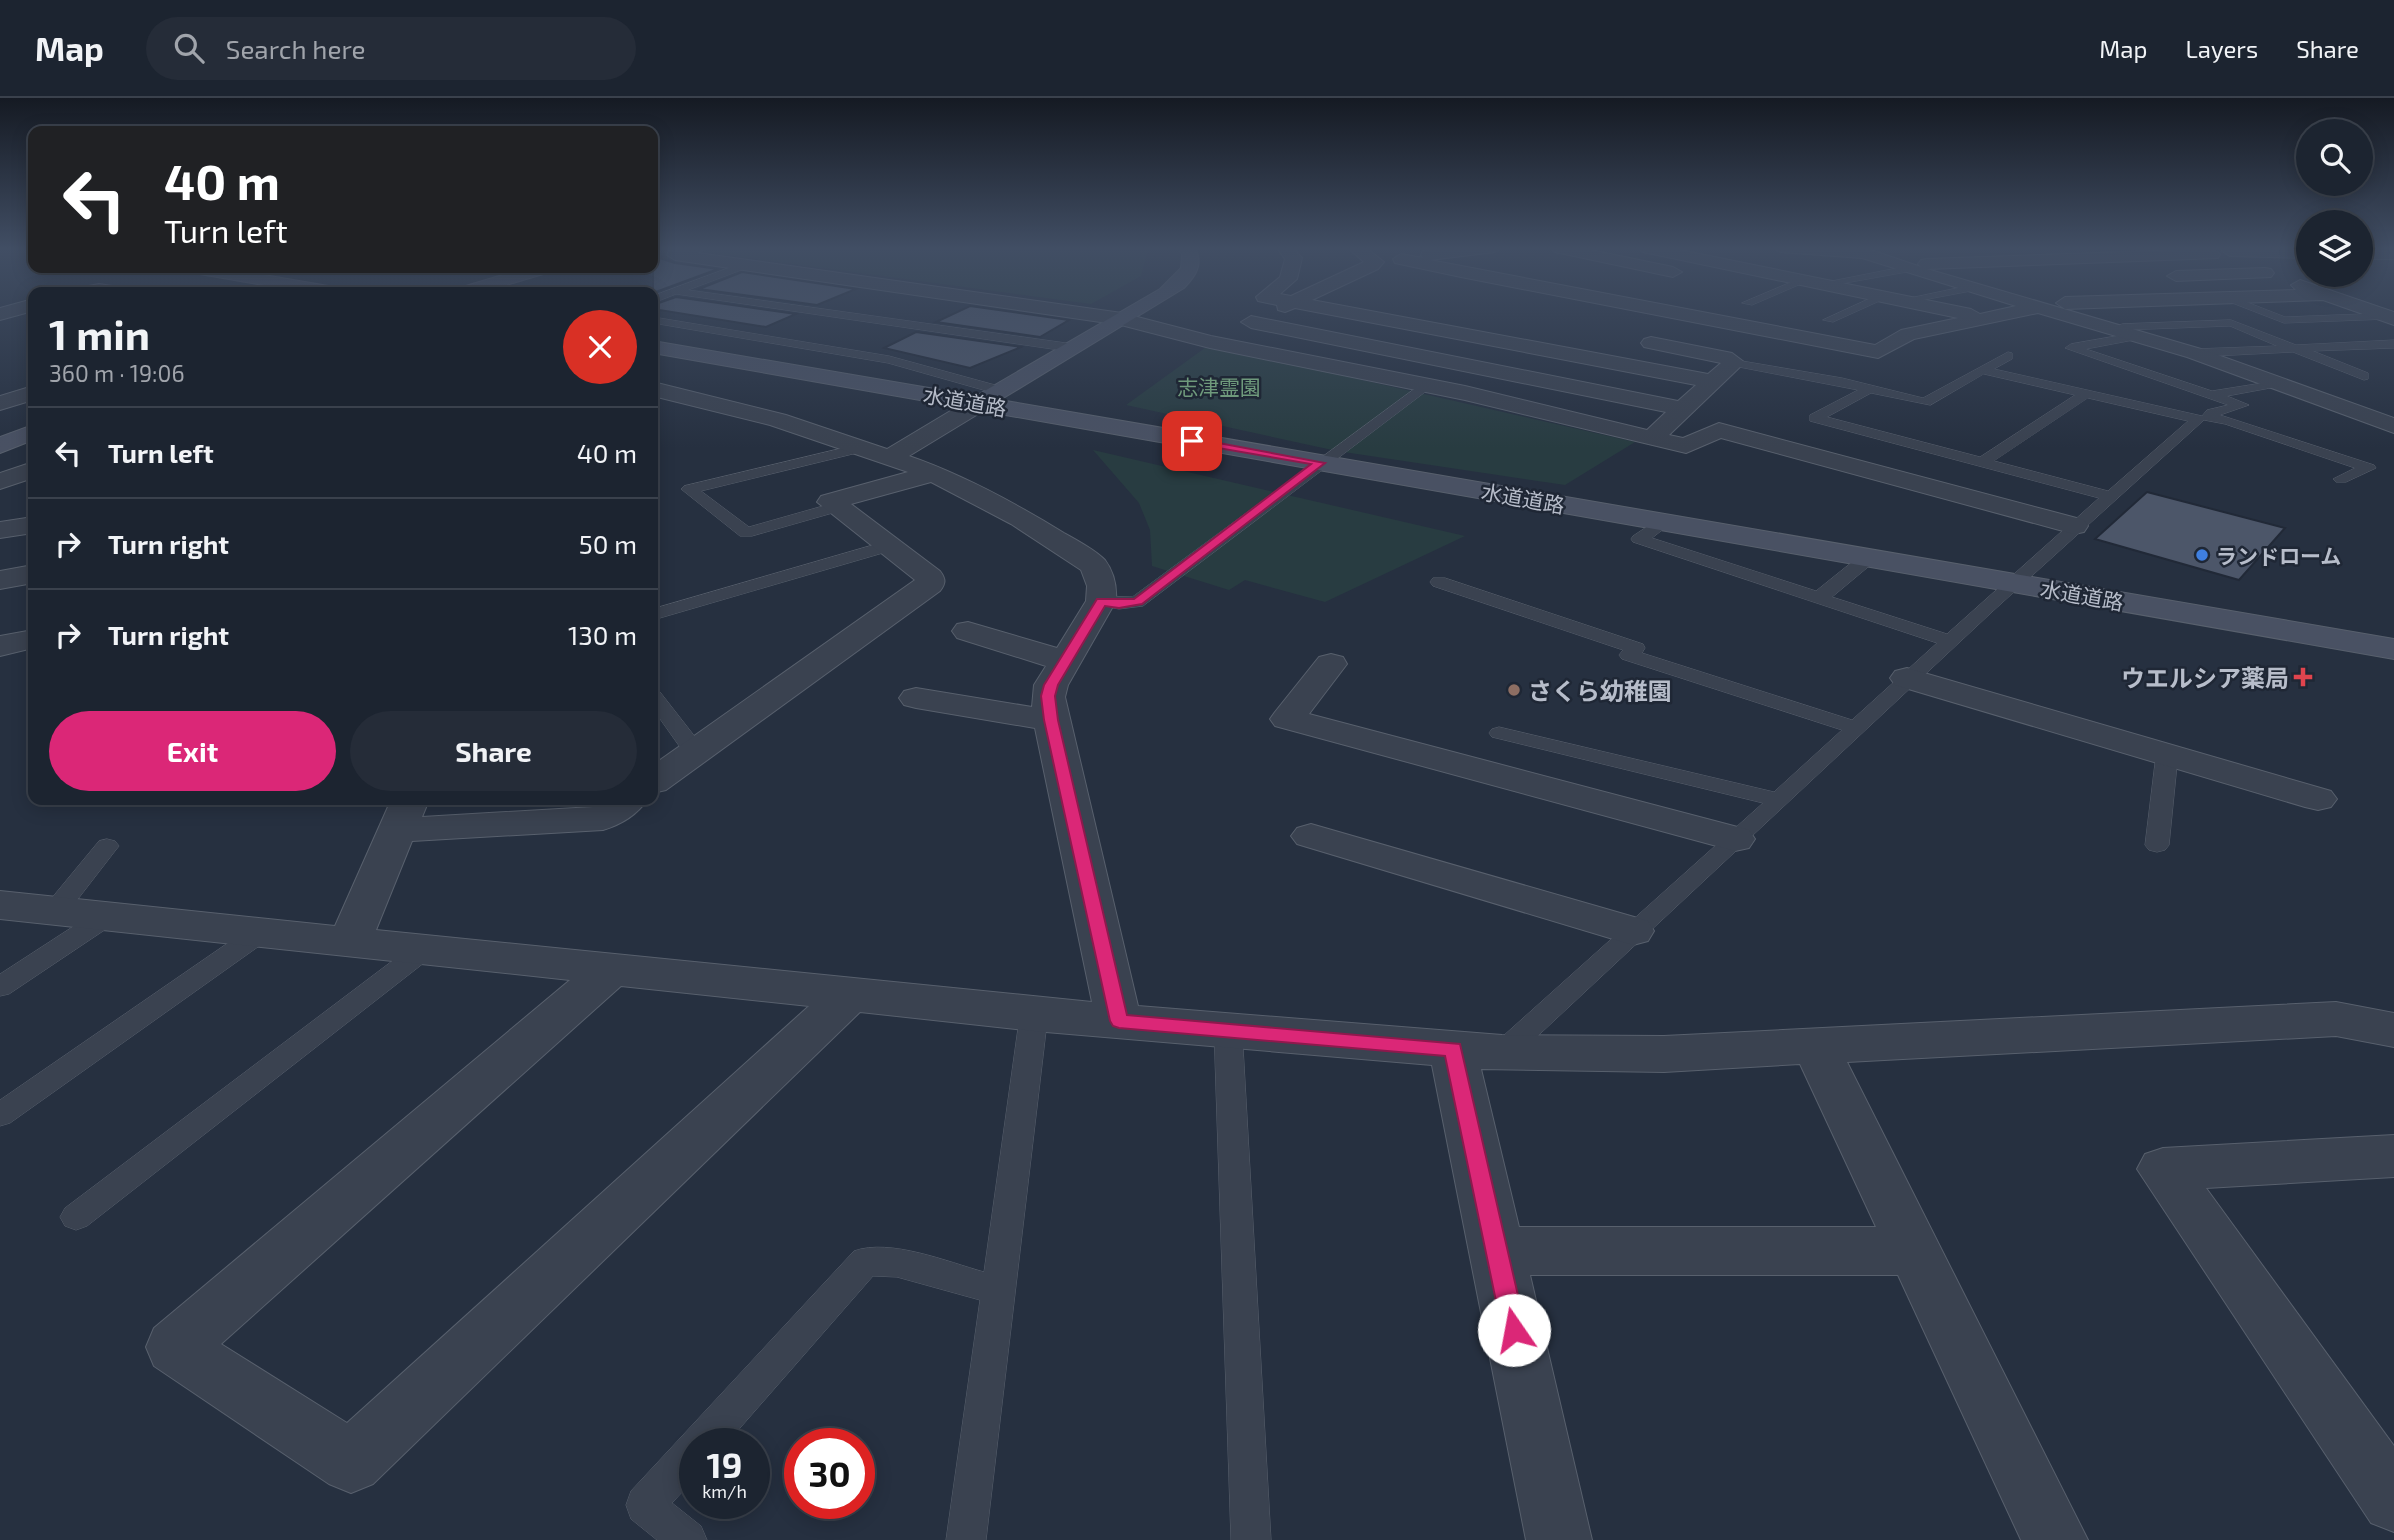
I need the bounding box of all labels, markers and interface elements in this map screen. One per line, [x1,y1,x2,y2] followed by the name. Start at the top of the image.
[146,17,636,80] search box
[35,28,104,68] text: Map
[170,29,208,67] icon: search
[226,33,365,64] text: Search here
[2099,34,2147,63] text: Map
[2185,34,2258,63] text: Layers
[2296,34,2359,63] text: Share
[2296,119,2373,287] map controls
[2296,119,2373,196] button: search
[164,151,280,210] text: 40 m
[49,154,140,245] icon: left
[2296,210,2373,287] button: layers
[164,211,288,249] text: Turn left
[49,308,150,358] text: 1 min
[563,310,637,384] button: close
[49,359,185,387] text: 360 m · 19:06
[1177,374,1261,399] park label: 志津霊園
[921,381,1009,421] street label: 水道道路
[1162,411,1222,471] pin
[1173,422,1211,460] icon: arrive
[49,434,87,472] icon: left
[108,437,214,468] text: Turn left
[577,437,637,468] text: 40 m
[1479,478,1567,518] street label: 水道道路
[49,525,87,563] icon: right
[108,528,229,559] text: Turn right
[579,528,637,559] text: 50 m
[2216,543,2341,568] place label: ランドローム
[2194,547,2210,563] marker: ランドローム
[2038,575,2126,615] street label: 水道道路
[49,616,87,654] icon: right
[108,619,229,650] text: Turn right
[568,619,637,650] text: 130 m
[2121,663,2289,692] place label: ウエルシア薬局
[2295,669,2311,685] marker: ウエルシア薬局
[1528,676,1672,705] place label: さくら幼稚園
[1506,682,1522,698] marker: さくら幼稚園
[49,711,336,791] button: Exit
[350,711,637,791] button: Share
[1477,1293,1551,1367] position arrow
[784,1428,875,1519] speed limit sign: 30
[707,1443,742,1485] text: 19
[702,1480,747,1502] text: km/h

